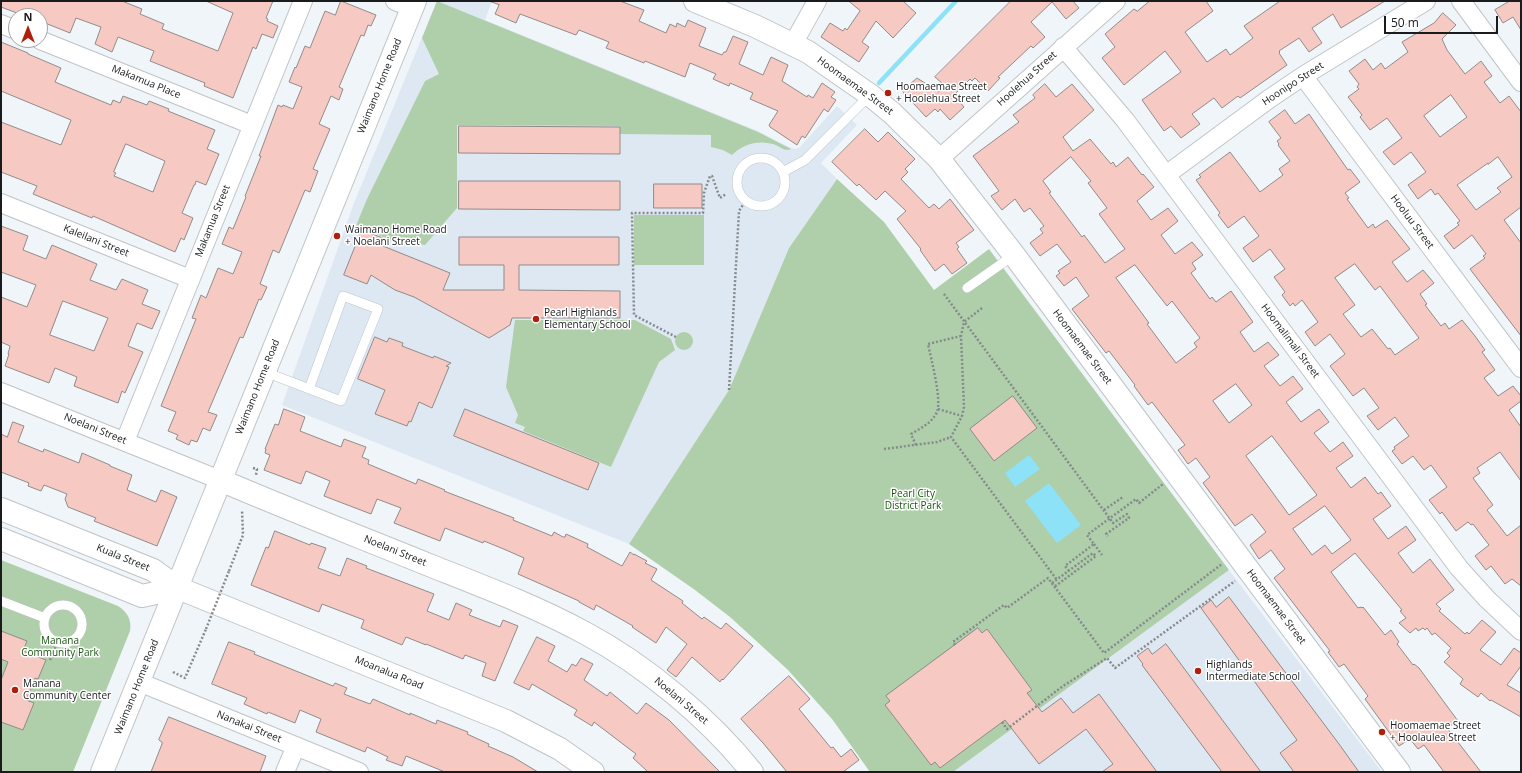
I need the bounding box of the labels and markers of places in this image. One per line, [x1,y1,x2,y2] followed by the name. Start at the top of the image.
[896,81,987,104] place label: Hoomaemae Street + Hoolehua Street
[883,88,893,98] marker: Hoomaemae Street + Hoolehua Street
[345,224,447,248] place label: Waimano Home Road + Noelani Street
[332,231,342,241] marker: Waimano Home Road + Noelani Street
[544,307,630,330] place label: Pearl Highlands Elementary School
[531,314,541,324] marker: Pearl Highlands Elementary School
[1206,659,1300,682] place label: Highlands Intermediate School
[1193,666,1203,676] marker: Highlands Intermediate School
[23,678,111,702] place label: Manana Community Center
[10,685,20,695] marker: Manana Community Center
[1390,720,1481,744] place label: Hoomaemae Street + Hoolaulea Street
[1377,727,1387,737] marker: Hoomaemae Street + Hoolaulea Street

